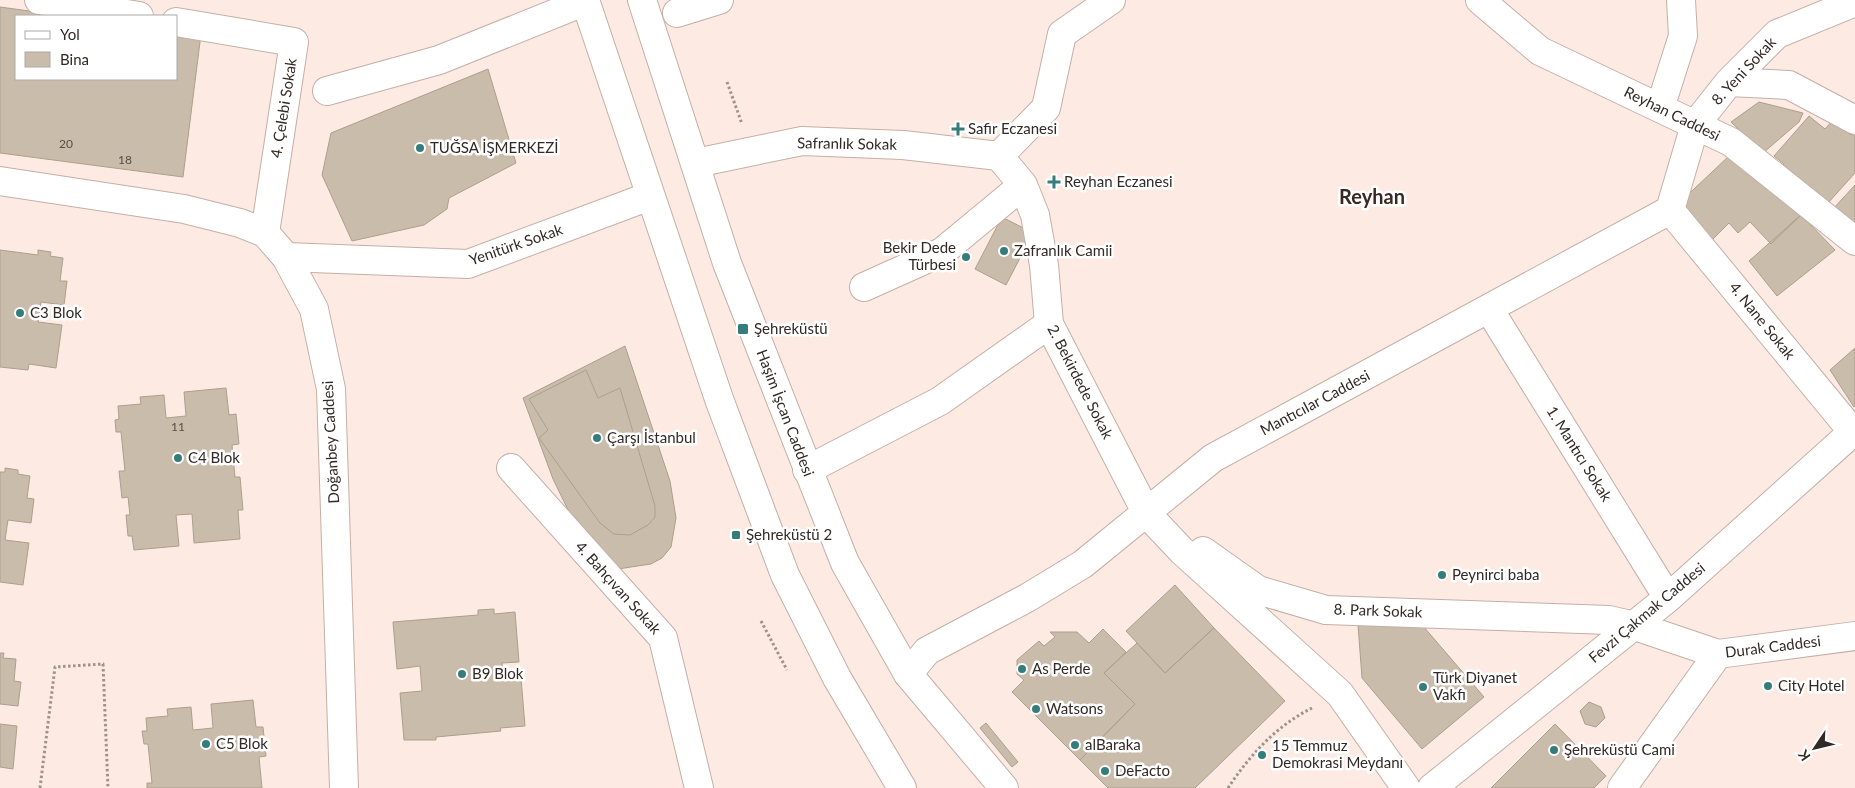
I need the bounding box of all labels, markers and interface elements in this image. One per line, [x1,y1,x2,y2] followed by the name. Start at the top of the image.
[15,15,178,80] legend
[60,25,80,43] text: Yol
[1707,32,1780,108] street label: 8. Yeni Sokak
[60,50,89,68] text: Bina
[266,56,300,159] street label: 4. Çelebi Sokak
[1621,82,1723,144] street label: Reyhan Caddesi
[968,119,1057,137] place label: Safir Eczanesi
[952,123,964,135] marker: Safir Eczanesi
[797,133,897,153] street label: Safranlık Sokak
[59,136,73,151] house number: 20
[430,138,558,156] place label: TUĞSA İŞMERKEZİ
[414,142,426,154] marker: TUĞSA İŞMERKEZİ
[118,152,132,167] house number: 18
[1064,172,1173,190] place label: Reyhan Eczanesi
[1048,176,1060,188] marker: Reyhan Eczanesi
[1339,184,1405,208] district label: Reyhan
[467,220,565,268] street label: Yenitürk Sokak
[883,238,956,273] place label: Bekir Dede Türbesi
[1014,241,1112,259] place label: Zafranlık Camii
[998,245,1010,257] marker: Zafranlık Camii
[960,251,972,263] marker: Bekir Dede Türbesi
[1726,278,1800,363] street label: 4. Nane Sokak
[30,303,82,321] place label: C3 Blok
[14,307,26,319] marker: C3 Blok
[754,319,828,337] place label: Şehreküstü
[1044,321,1118,442] street label: 2. Bekirdede Sokak
[736,322,750,336] marker: Şehreküstü
[753,347,818,479] street label: Haşim İşcan Caddesi
[1257,366,1372,439] street label: Mantıcılar Caddesi
[318,380,342,504] street label: Doğanbey Caddesi
[1543,403,1616,505] street label: 1. Mantıcı Sokak
[171,419,185,434] house number: 11
[607,428,696,446] place label: Çarşı İstanbul
[591,432,603,444] marker: Çarşı İstanbul
[188,448,240,466] place label: C4 Blok
[172,452,184,464] marker: C4 Blok
[746,525,832,543] place label: Şehreküstü 2
[730,529,742,541] marker: Şehreküstü 2
[572,537,665,638] street label: 4. Bahçıvan Sokak
[1585,558,1708,666] street label: Fevzi Çakmak Caddesi
[1452,565,1540,583] place label: Peynirci baba
[1436,569,1448,581] marker: Peynirci baba
[1333,599,1423,621] street label: 8. Park Sokak
[1724,631,1822,661] street label: Durak Caddesi
[1032,659,1091,677] place label: As Perde
[1016,663,1028,675] marker: As Perde
[472,664,524,682] place label: B9 Blok
[456,668,468,680] marker: B9 Blok
[1433,668,1518,703] place label: Türk Diyanet Vakfı
[1778,676,1845,694] place label: City Hotel
[1762,680,1774,692] marker: City Hotel
[1417,681,1429,693] marker: Türk Diyanet Vakfı
[1046,699,1103,717] place label: Watsons
[1030,703,1042,715] marker: Watsons
[1790,723,1840,773] north arrow
[216,734,268,752] place label: C5 Blok
[1085,735,1141,753] place label: alBaraka
[1272,736,1403,771] place label: 15 Temmuz Demokrasi Meydanı
[200,738,212,750] marker: C5 Blok
[1069,739,1081,751] marker: alBaraka
[1564,740,1675,758] place label: Şehreküstü Cami
[1548,744,1560,756] marker: Şehreküstü Cami
[1794,747,1814,765] text: K
[1256,749,1268,761] marker: 15 Temmuz Demokrasi Meydanı
[1115,761,1170,779] place label: DeFacto
[1099,765,1111,777] marker: DeFacto

